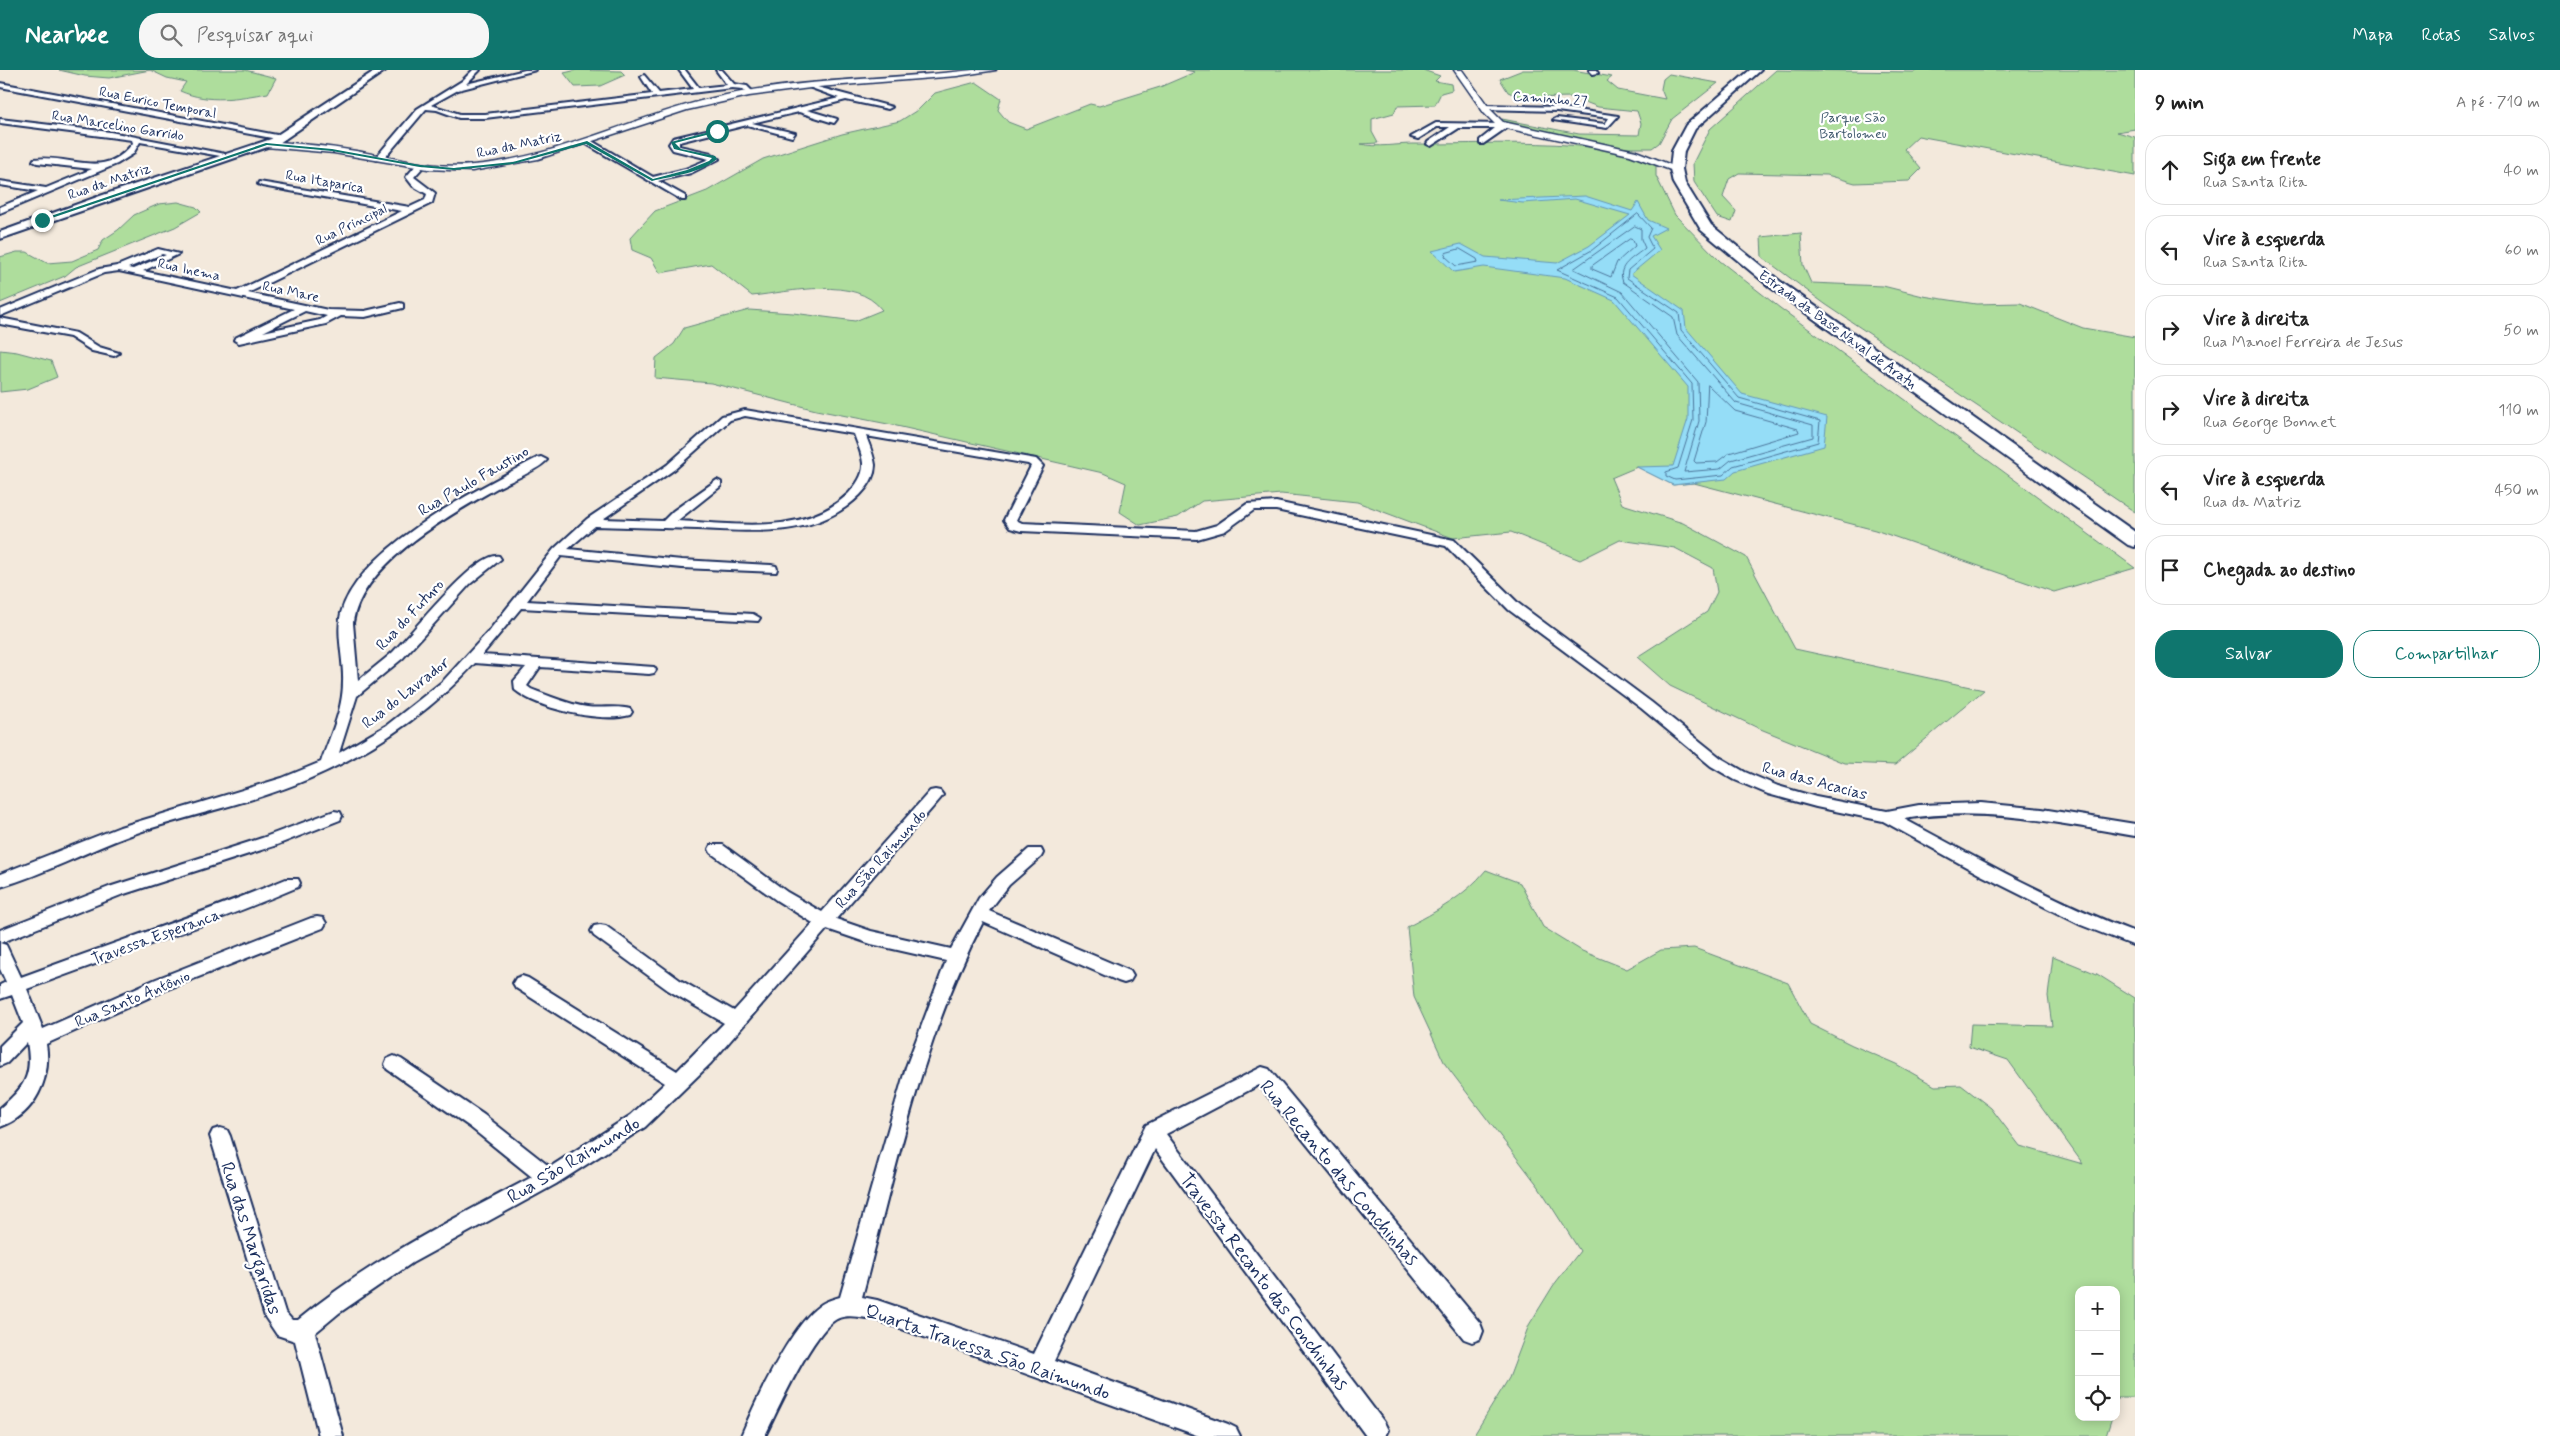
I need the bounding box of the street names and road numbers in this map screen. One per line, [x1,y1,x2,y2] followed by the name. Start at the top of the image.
[98,83,218,123] street label: Rua Eurico Temporal
[1512,87,1588,111] street label: Caminho 27
[51,107,185,145] street label: Rua Marcelino Garrido
[475,127,564,163] street label: Rua da Matriz
[66,159,153,205] street label: Rua da Matriz
[284,166,366,198] street label: Rua Itaparica
[313,200,390,250] street label: Rua Principal
[156,255,222,285] street label: Rua Inema
[1755,266,1920,393] street label: Estrada da Base Naval de Aratu
[261,277,321,307] street label: Rua Mare
[415,441,533,522] street label: Rua Paulo Faustino
[371,574,449,655] street label: Rua do Futuro
[358,652,454,734] street label: Rua do Lavrador
[1760,757,1869,806] street label: Rua das Acacias
[831,805,931,913] street label: Rua São Raimundo
[89,904,222,970] street label: Travessa Esperanca
[72,966,193,1033] street label: Rua Santo Antônio
[1254,1075,1424,1271] street label: Rua Recanto das Conchinhas
[503,1111,645,1210] street label: Rua São Raimundo
[211,1159,287,1319] street label: Rua das Margaridas
[1174,1168,1354,1396] street label: Travessa Recanto das Conchinhas
[862,1299,1113,1406] street label: Quarta Travessa São Raimundo

